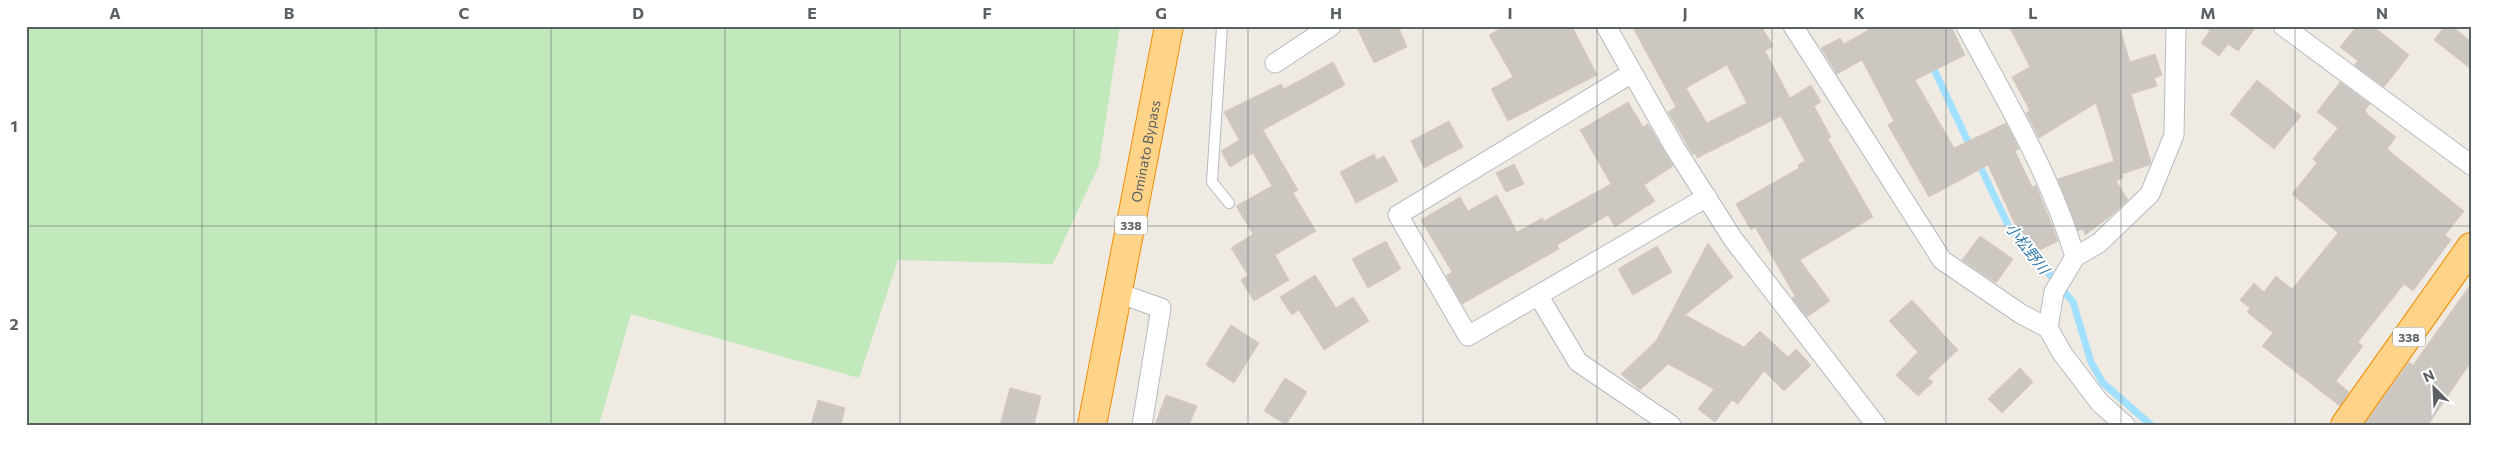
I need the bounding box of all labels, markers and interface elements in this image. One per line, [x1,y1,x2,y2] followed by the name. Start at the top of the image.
[109,3,121,22] text: A
[284,3,295,22] text: B
[459,3,470,22] text: C
[632,3,644,22] text: D
[807,3,817,22] text: E
[982,3,992,22] text: F
[1155,3,1167,22] text: G
[1330,3,1342,22] text: H
[1507,3,1513,22] text: I
[1682,3,1688,22] text: J
[1853,3,1865,22] text: K
[2028,3,2038,22] text: L
[2200,3,2216,22] text: M
[2376,3,2388,22] text: N
[1127,98,1163,204] street label: Ominato Bypass
[10,116,18,135] text: 1
[1115,216,1147,234] road number: 338
[2002,219,2055,279] water label: 小松野川
[9,314,19,333] text: 2
[2393,328,2425,347] road number: 338
[2410,364,2460,414] north arrow
[2420,366,2437,386] text: N

